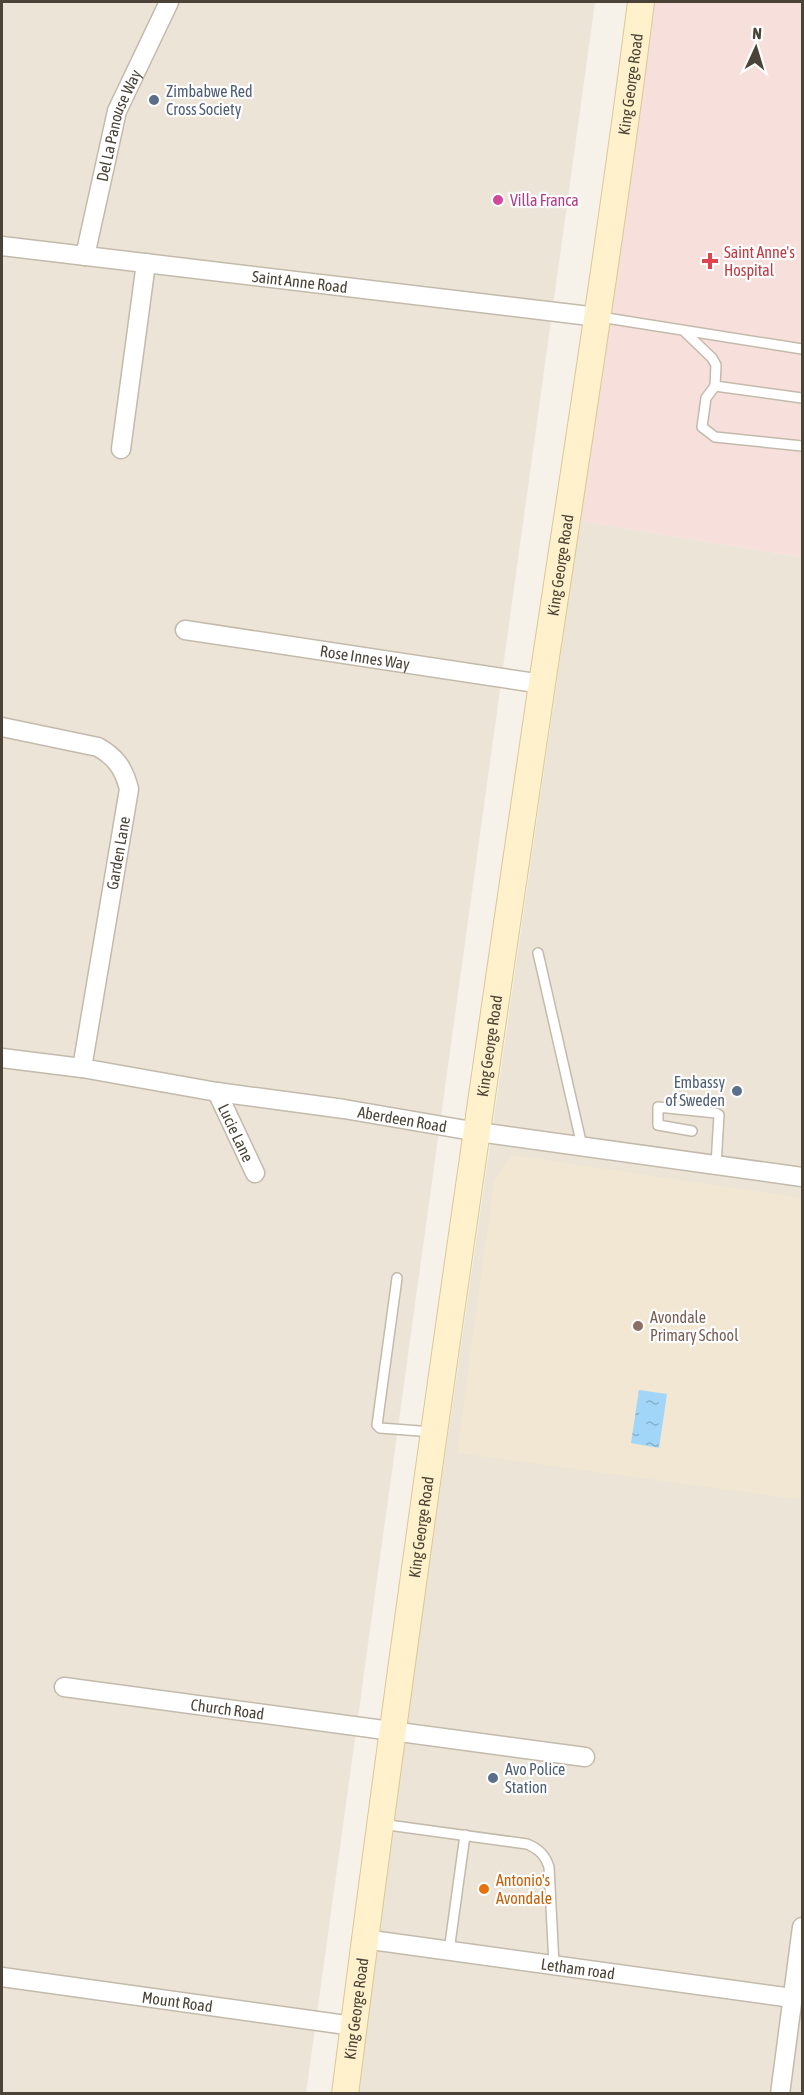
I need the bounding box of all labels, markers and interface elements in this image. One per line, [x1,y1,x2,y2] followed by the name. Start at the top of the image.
[726,18,786,78] north arrow
[752,24,762,42] text: N
[614,32,646,136] street label: King George Road
[93,66,146,183] street label: Del La Panouse Way
[166,82,252,119] place label: Zimbabwe Red Cross Society
[147,93,161,107] marker: Zimbabwe Red Cross Society
[510,191,579,209] place label: Villa Franca
[491,193,505,207] marker: Villa Franca
[724,243,795,280] place label: Saint Anne's Hospital
[701,252,719,270] marker: Saint Anne's Hospital
[251,267,349,296] street label: Saint Anne Road
[543,513,577,617] street label: King George Road
[319,642,411,674] street label: Rose Innes Way
[103,815,133,891] street label: Garden Lane
[473,994,505,1098] street label: King George Road
[665,1073,725,1109] place label: Embassy of Sweden
[730,1084,744,1098] marker: Embassy of Sweden
[215,1101,257,1164] street label: Lucie Lane
[356,1103,448,1135] street label: Aberdeen Road
[650,1308,739,1345] place label: Avondale Primary School
[631,1319,645,1333] marker: Avondale Primary School
[405,1475,437,1579] street label: King George Road
[190,1695,265,1723] street label: Church Road
[505,1760,565,1796] place label: Avo Police Station
[486,1771,500,1785] marker: Avo Police Station
[496,1871,552,1907] place label: Antonio's Avondale
[477,1882,491,1896] marker: Antonio's Avondale
[540,1955,616,1982] street label: Letham road
[340,1957,371,2061] street label: King George Road
[141,1988,214,2015] street label: Mount Road

